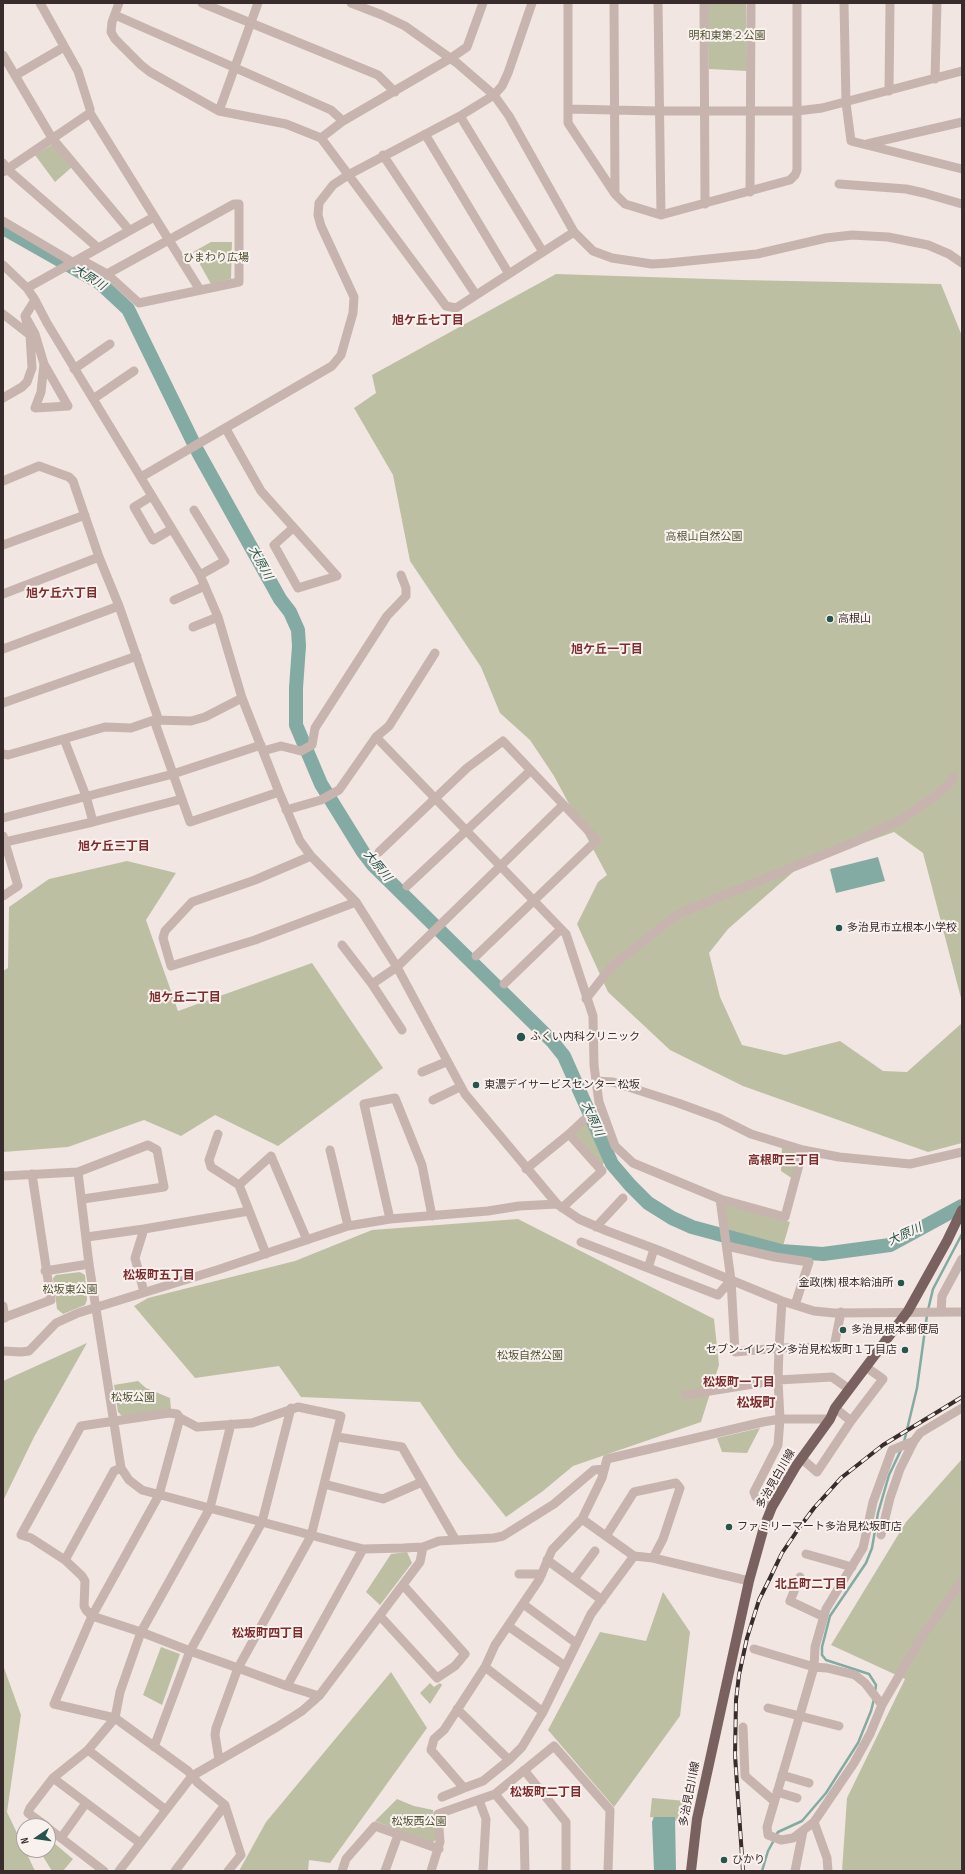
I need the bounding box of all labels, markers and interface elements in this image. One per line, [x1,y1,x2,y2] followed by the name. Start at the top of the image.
[689,29,765,43] park label: 明和東第２公園
[183,251,249,265] park label: ひまわり広場
[70,262,108,294] water label: 大原川
[392,314,464,328] district label: 旭ケ丘七丁目
[666,530,742,544] park label: 高根山自然公園
[245,544,275,582] water label: 大原川
[26,587,98,601] district label: 旭ケ丘六丁目
[838,612,871,626] place label: 高根山
[825,614,835,624] marker: 高根山
[571,643,643,657] district label: 旭ケ丘一丁目
[78,840,150,854] district label: 旭ケ丘三丁目
[360,848,394,884] water label: 大原川
[847,921,957,935] place label: 多治見市立根本小学校
[834,923,844,933] marker: 多治見市立根本小学校
[149,991,221,1005] district label: 旭ケ丘二丁目
[530,1030,640,1044] place label: ふくい内科クリニック
[515,1031,527,1043] marker: ふくい内科クリニック
[484,1078,640,1092] place label: 東濃デイサービスセンター 松坂
[471,1080,481,1090] marker: 東濃デイサービスセンター 松坂
[578,1100,606,1138] water label: 大原川
[748,1154,820,1168] district label: 高根町三丁目
[886,1221,924,1249] water label: 大原川
[123,1269,195,1283] district label: 松坂町五丁目
[798,1276,893,1290] place label: 金政(株) 根本給油所
[896,1278,906,1288] marker: 金政(株) 根本給油所
[43,1283,97,1297] park label: 松坂東公園
[851,1323,939,1337] place label: 多治見根本郵便局
[838,1325,848,1335] marker: 多治見根本郵便局
[706,1343,897,1357] place label: セブン-イレブン多治見松坂町１丁目店
[900,1345,910,1355] marker: セブン-イレブン多治見松坂町１丁目店
[497,1349,563,1363] park label: 松坂自然公園
[703,1376,775,1390] district label: 松坂町一丁目
[111,1391,155,1405] park label: 松坂公園
[737,1396,775,1412] district label: 松坂町
[754,1447,798,1511] street label: 多治見白川線
[737,1520,902,1534] place label: ファミリーマート多治見松坂町店
[724,1522,734,1532] marker: ファミリーマート多治見松坂町店
[775,1578,847,1592] district label: 北丘町二丁目
[232,1627,304,1641] district label: 松坂町四丁目
[677,1760,703,1828] street label: 多治見白川線
[510,1786,582,1800] district label: 松坂町二丁目
[392,1815,446,1829] park label: 松坂西公園
[16,1818,56,1858] north arrow
[18,1836,32,1845] text: N
[732,1853,765,1867] place label: ひかり
[719,1855,729,1865] marker: ひかり

